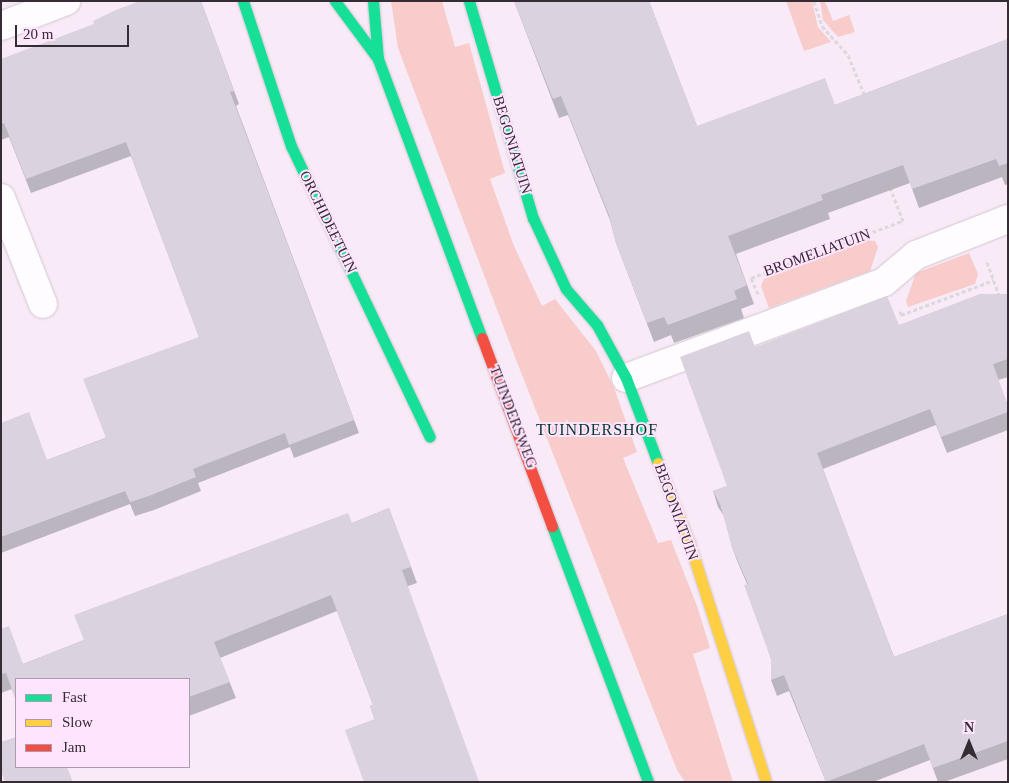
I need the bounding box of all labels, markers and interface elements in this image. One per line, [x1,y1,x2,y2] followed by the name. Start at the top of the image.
[18,15,131,47] scale bar
[23,26,53,42] text: 20 m
[489,94,535,196] street label: BEGONIATUIN
[295,168,361,276] street label: ORCHIDEETUIN
[761,225,873,281] street label: BROMELIATUIN
[485,363,541,471] street label: TUINDERSWEG
[535,420,659,440] district label: TUINDERSHOF
[650,461,702,563] street label: BEGONIATUIN
[15,678,190,768] legend
[62,689,87,705] text: Fast
[62,714,93,730] text: Slow
[944,718,994,768] north arrow
[964,720,974,735] text: N
[62,739,86,755] text: Jam

